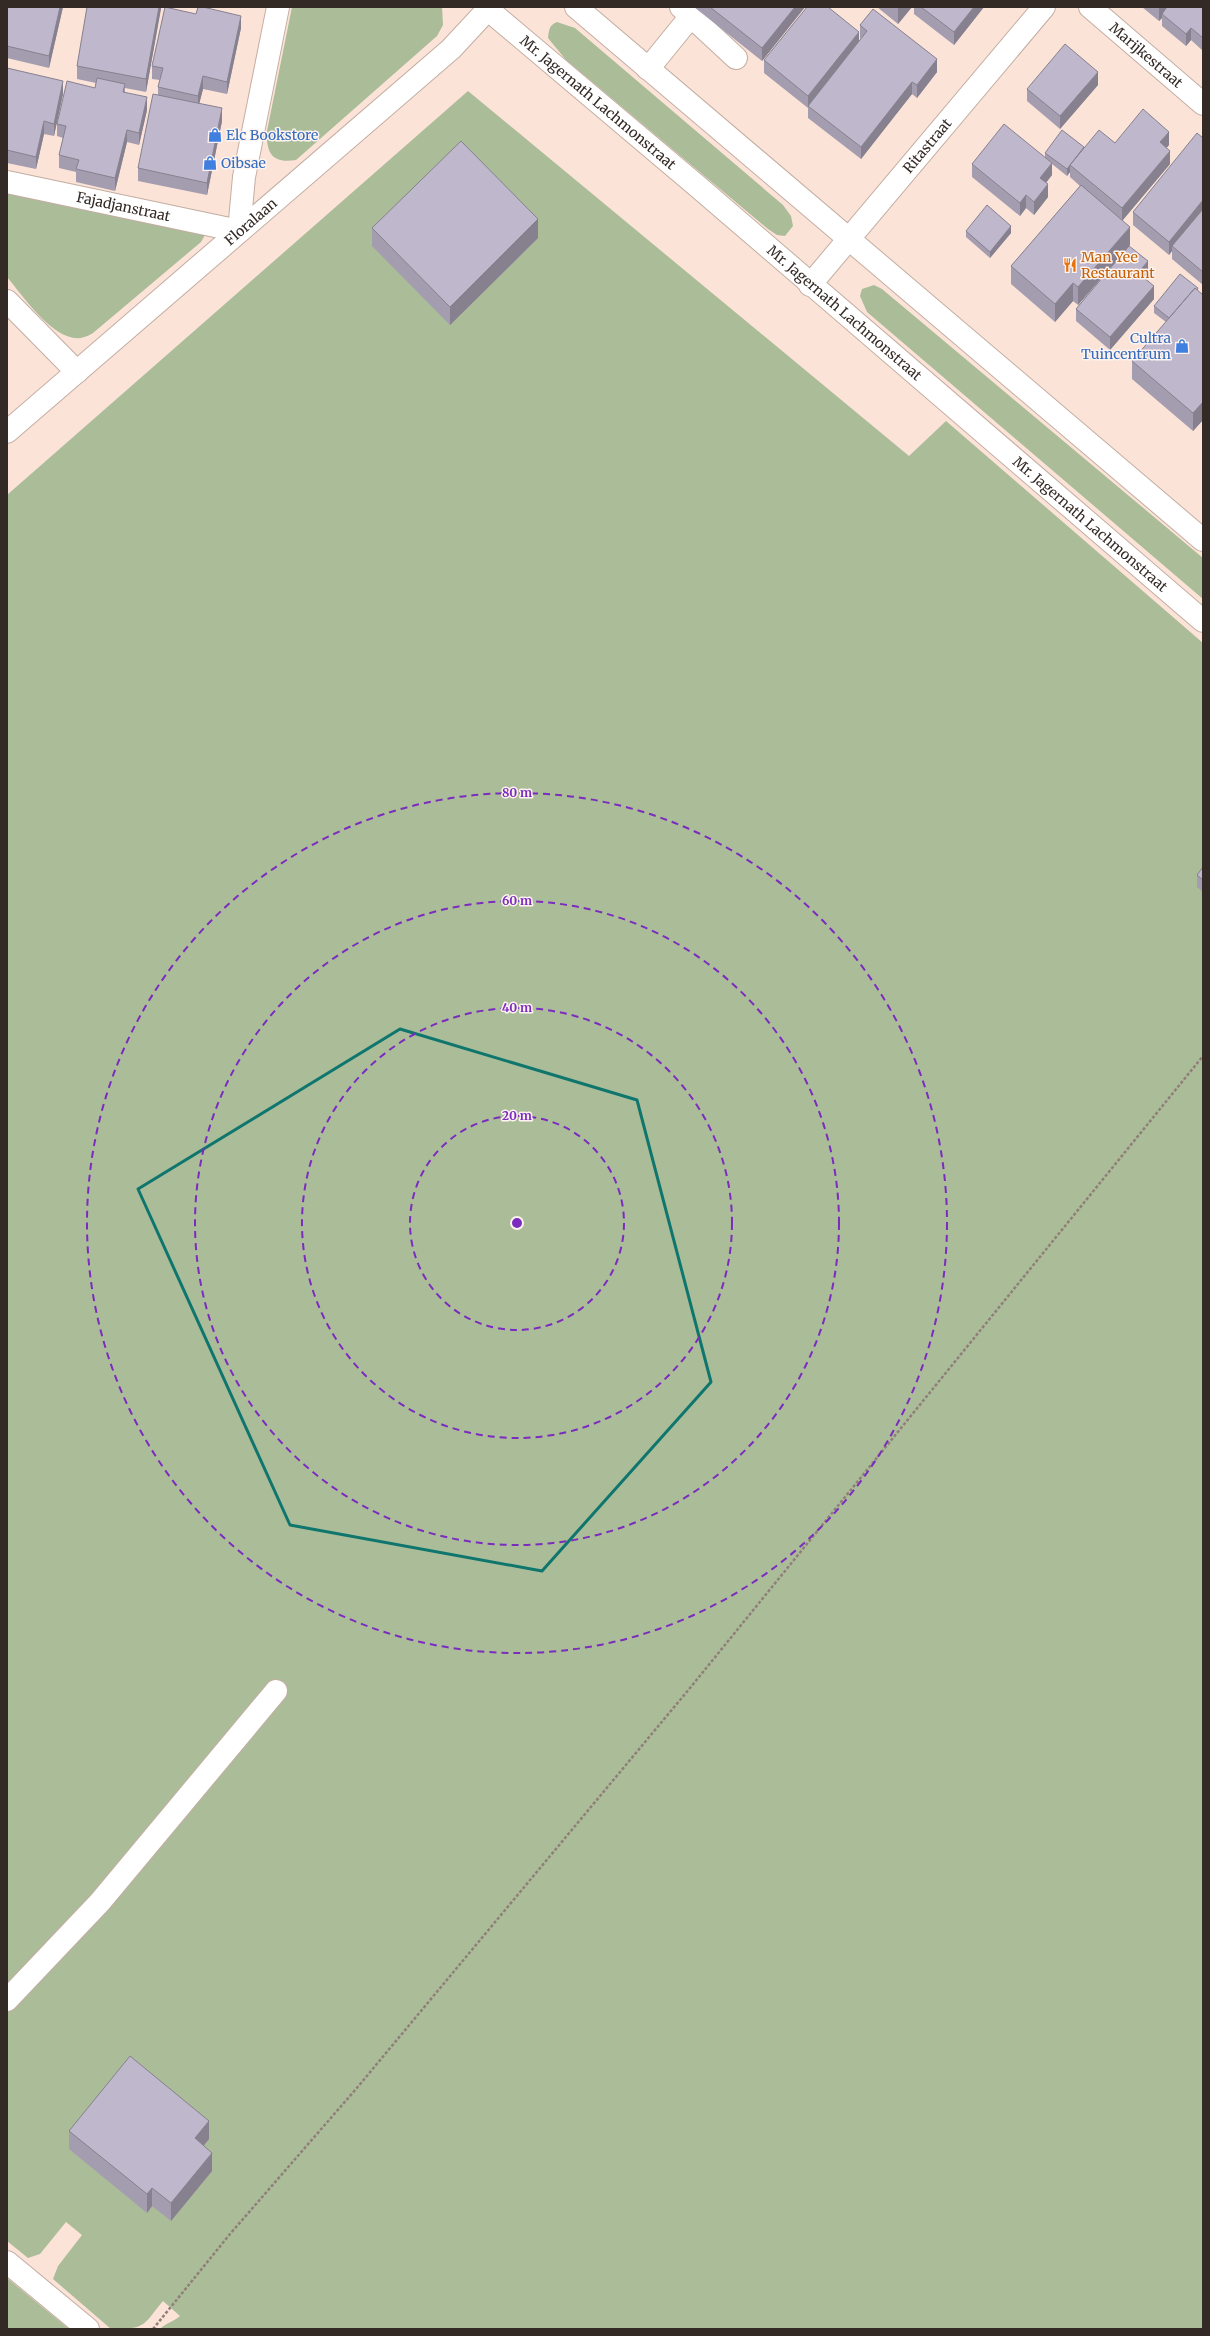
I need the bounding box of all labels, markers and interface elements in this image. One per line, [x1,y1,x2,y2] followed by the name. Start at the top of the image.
[1106,19,1187,92] street label: Marijkestraat
[517,32,680,174] street label: Mr. Jagernath Lachmonstraat
[899,114,956,177] street label: Ritastraat
[226,126,318,144] place label: Elc Bookstore
[207,127,223,143] shop icon: Elc Bookstore
[221,154,266,172] place label: Oibsae
[202,155,218,171] shop icon: Oibsae
[75,188,173,225] street label: Fajadjanstraat
[221,194,281,249] street label: Floralaan
[764,241,926,385] street label: Mr. Jagernath Lachmonstraat
[1081,248,1155,282] place label: Man Yee Restaurant
[1062,257,1078,273] restaurant icon: Man Yee Restaurant
[1081,329,1171,363] place label: Cultra Tuincentrum
[1174,338,1190,354] shop icon: Cultra Tuincentrum
[1009,453,1172,596] street label: Mr. Jagernath Lachmonstraat
[502,785,532,800] text: 80 m
[502,893,532,908] text: 60 m
[502,1000,532,1015] text: 40 m
[502,1108,532,1123] text: 20 m
[510,1216,524,1230] centre of rings

